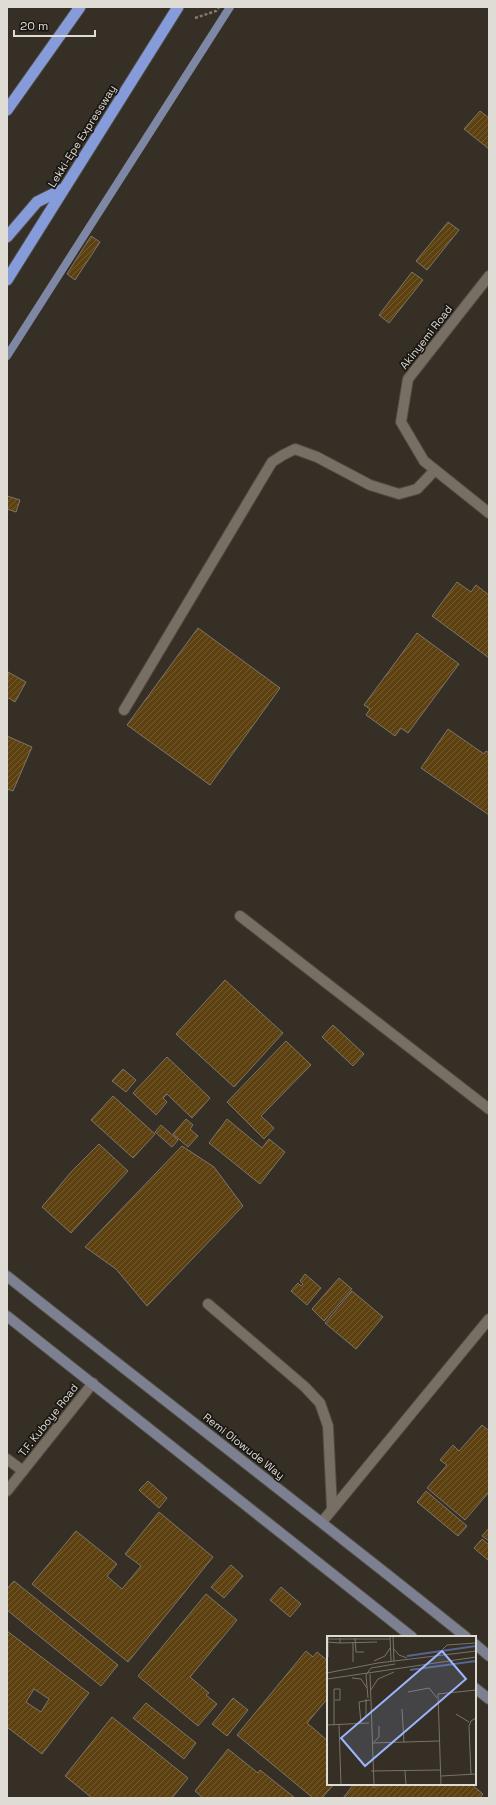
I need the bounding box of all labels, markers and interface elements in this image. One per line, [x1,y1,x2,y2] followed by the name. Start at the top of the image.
[14,12,95,38] scale bar
[20,18,48,34] text: 20 m
[45,82,119,190] street label: Lekki-Epe Expressway
[397,302,455,372] street label: Akinyemi Road
[15,1381,81,1459] street label: T.F. Kuboye Road
[200,1410,288,1482] street label: Remi Olowude Way
[327,1636,476,1785] inset map

